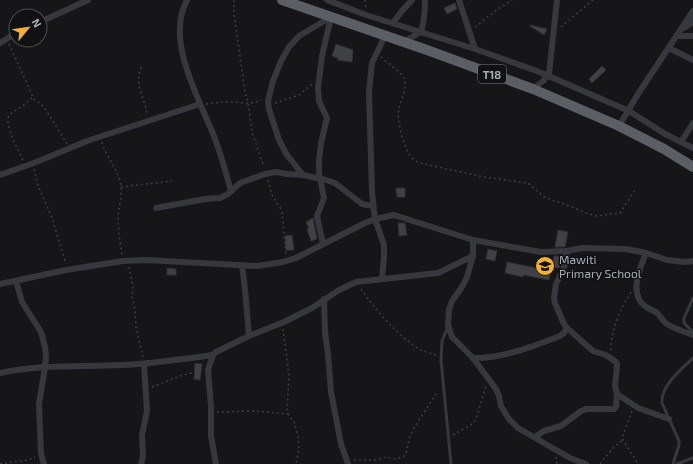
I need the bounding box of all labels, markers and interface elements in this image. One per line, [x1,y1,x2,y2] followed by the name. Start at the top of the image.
[8,8,48,48] north arrow
[30,16,45,30] text: N
[478,65,506,83] road number: T18
[559,252,642,280] place label: Mawiti Primary School
[534,255,556,277] school or university icon: Mawiti Primary School

